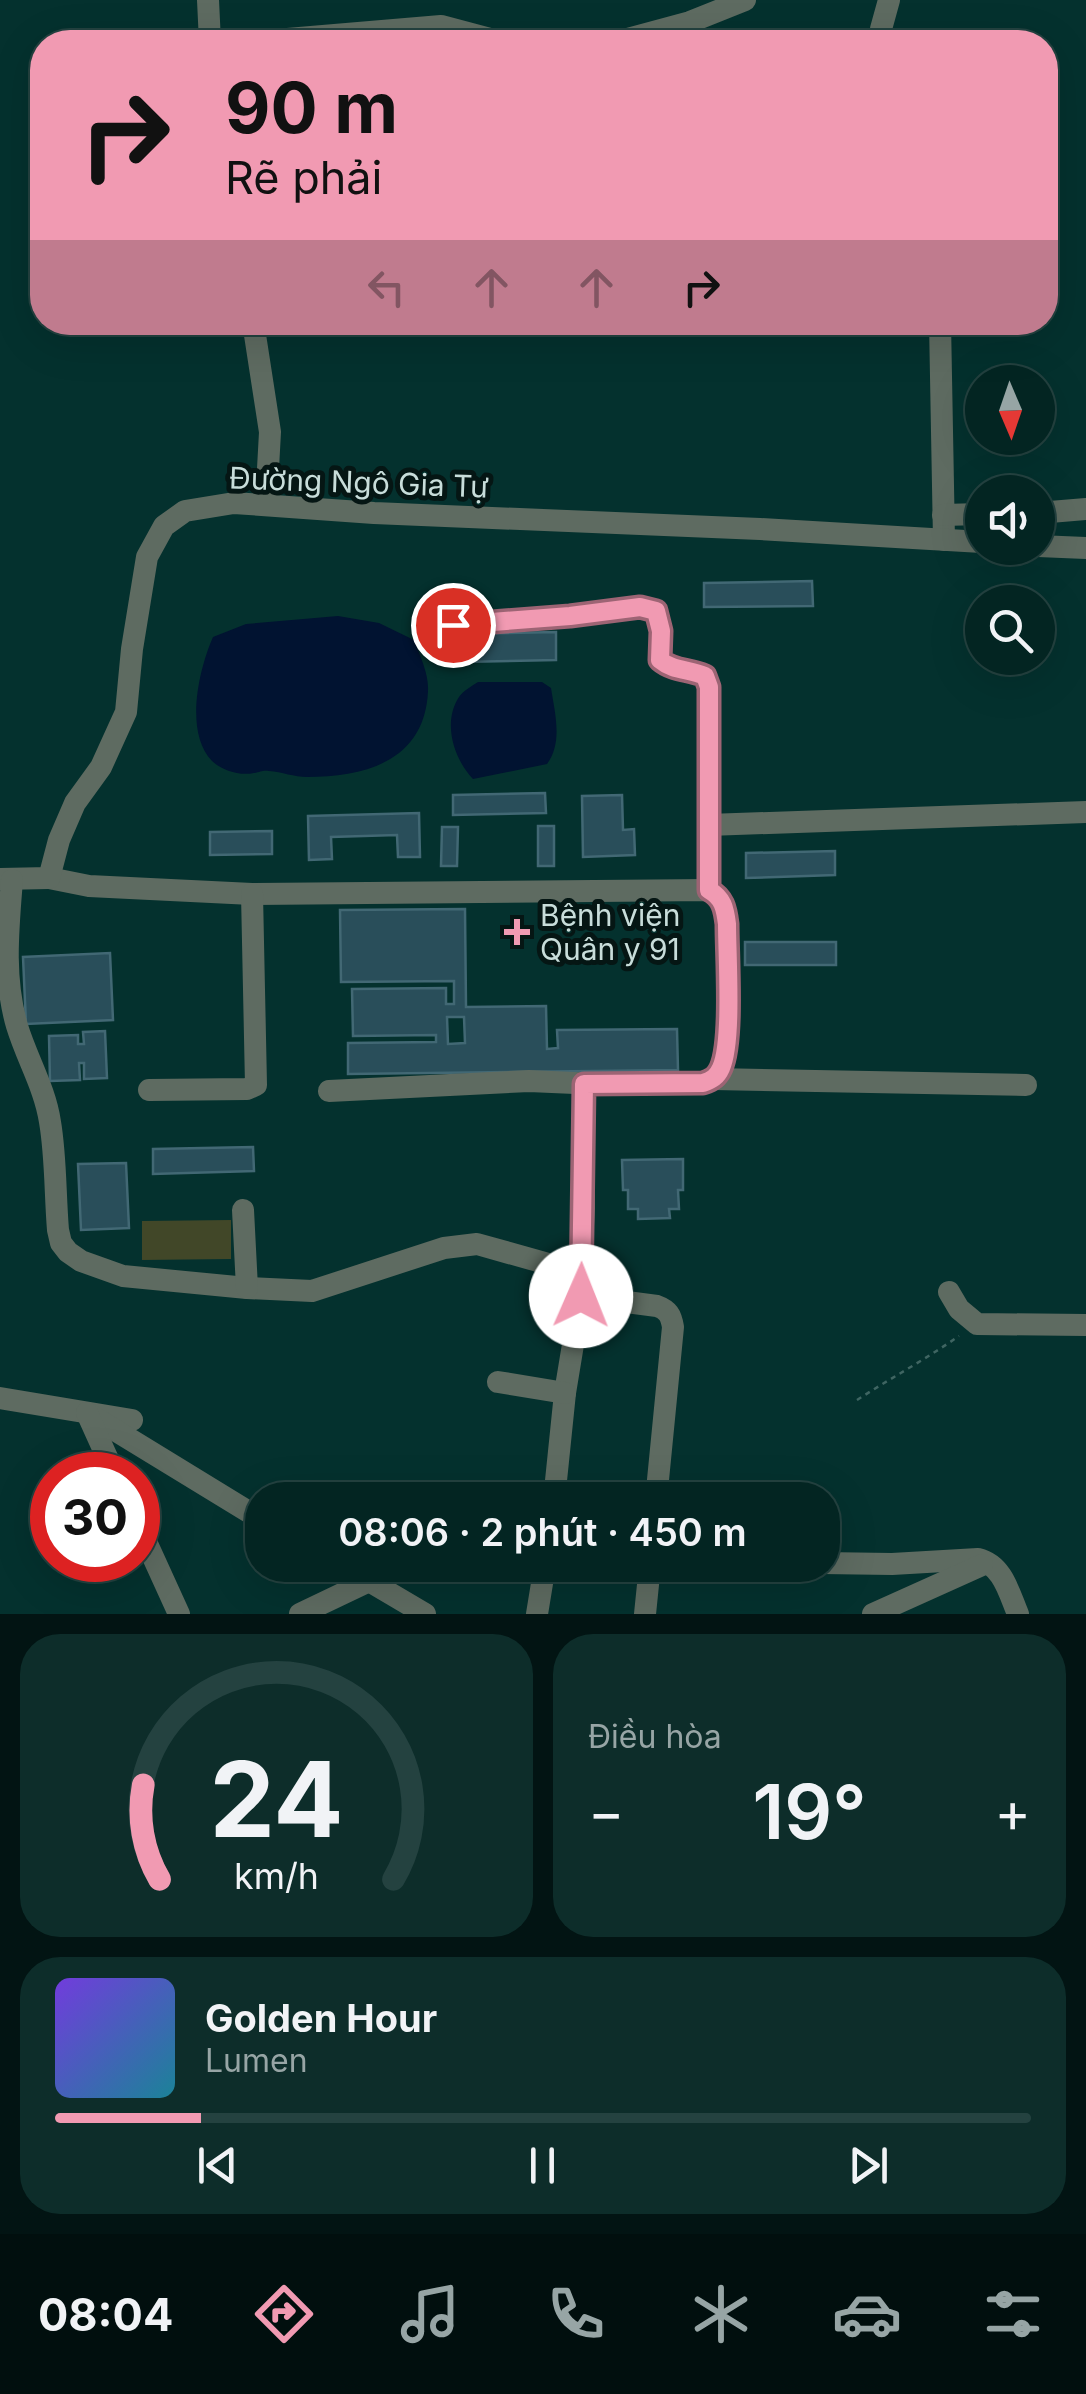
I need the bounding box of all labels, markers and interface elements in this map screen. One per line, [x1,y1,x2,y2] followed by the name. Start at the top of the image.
[225,65,398,150] text: 90 m
[60,70,190,200] icon: right
[225,150,383,205] text: Rẽ phải
[359,260,414,315] icon: left
[464,260,519,315] icon: ahead
[569,260,624,315] icon: ahead
[674,260,729,315] icon: right
[965,365,1055,455] north arrow
[965,365,1055,675] map controls
[229,459,489,505] street label: Đường Ngô Gia Tự
[965,475,1055,565] button: sound
[411,583,496,668] pin
[965,585,1055,675] button: search
[426,598,481,653] icon: arrive
[540,897,680,967] place label: Bệnh viện Quân y 91
[504,919,530,945] marker: Bệnh viện Quân y 91
[529,1244,633,1348] position arrow
[30,1452,160,1582] speed limit sign: 30
[338,1509,747,1555] text: 08:06 · 2 phút · 450 m
[588,1717,722,1756] text: Điều hòa
[209,1736,344,1862] text: 24
[752,1766,867,1857] text: 19°
[588,1779,624,1845] text: −
[995,1779,1031,1845] text: +
[234,1854,319,1898] text: km/h
[205,1995,437,2041] text: Golden Hour
[205,2041,308,2080] text: Lumen
[190,2138,245,2193] icon: previous
[515,2138,570,2193] icon: pause
[841,2138,896,2193] icon: next
[249,2279,319,2349] icon: directions
[395,2279,465,2349] icon: music
[541,2279,611,2349] icon: phone
[686,2279,756,2349] icon: climate
[832,2279,902,2349] icon: car
[978,2279,1048,2349] icon: filters
[38,2287,173,2342] text: 08:04

